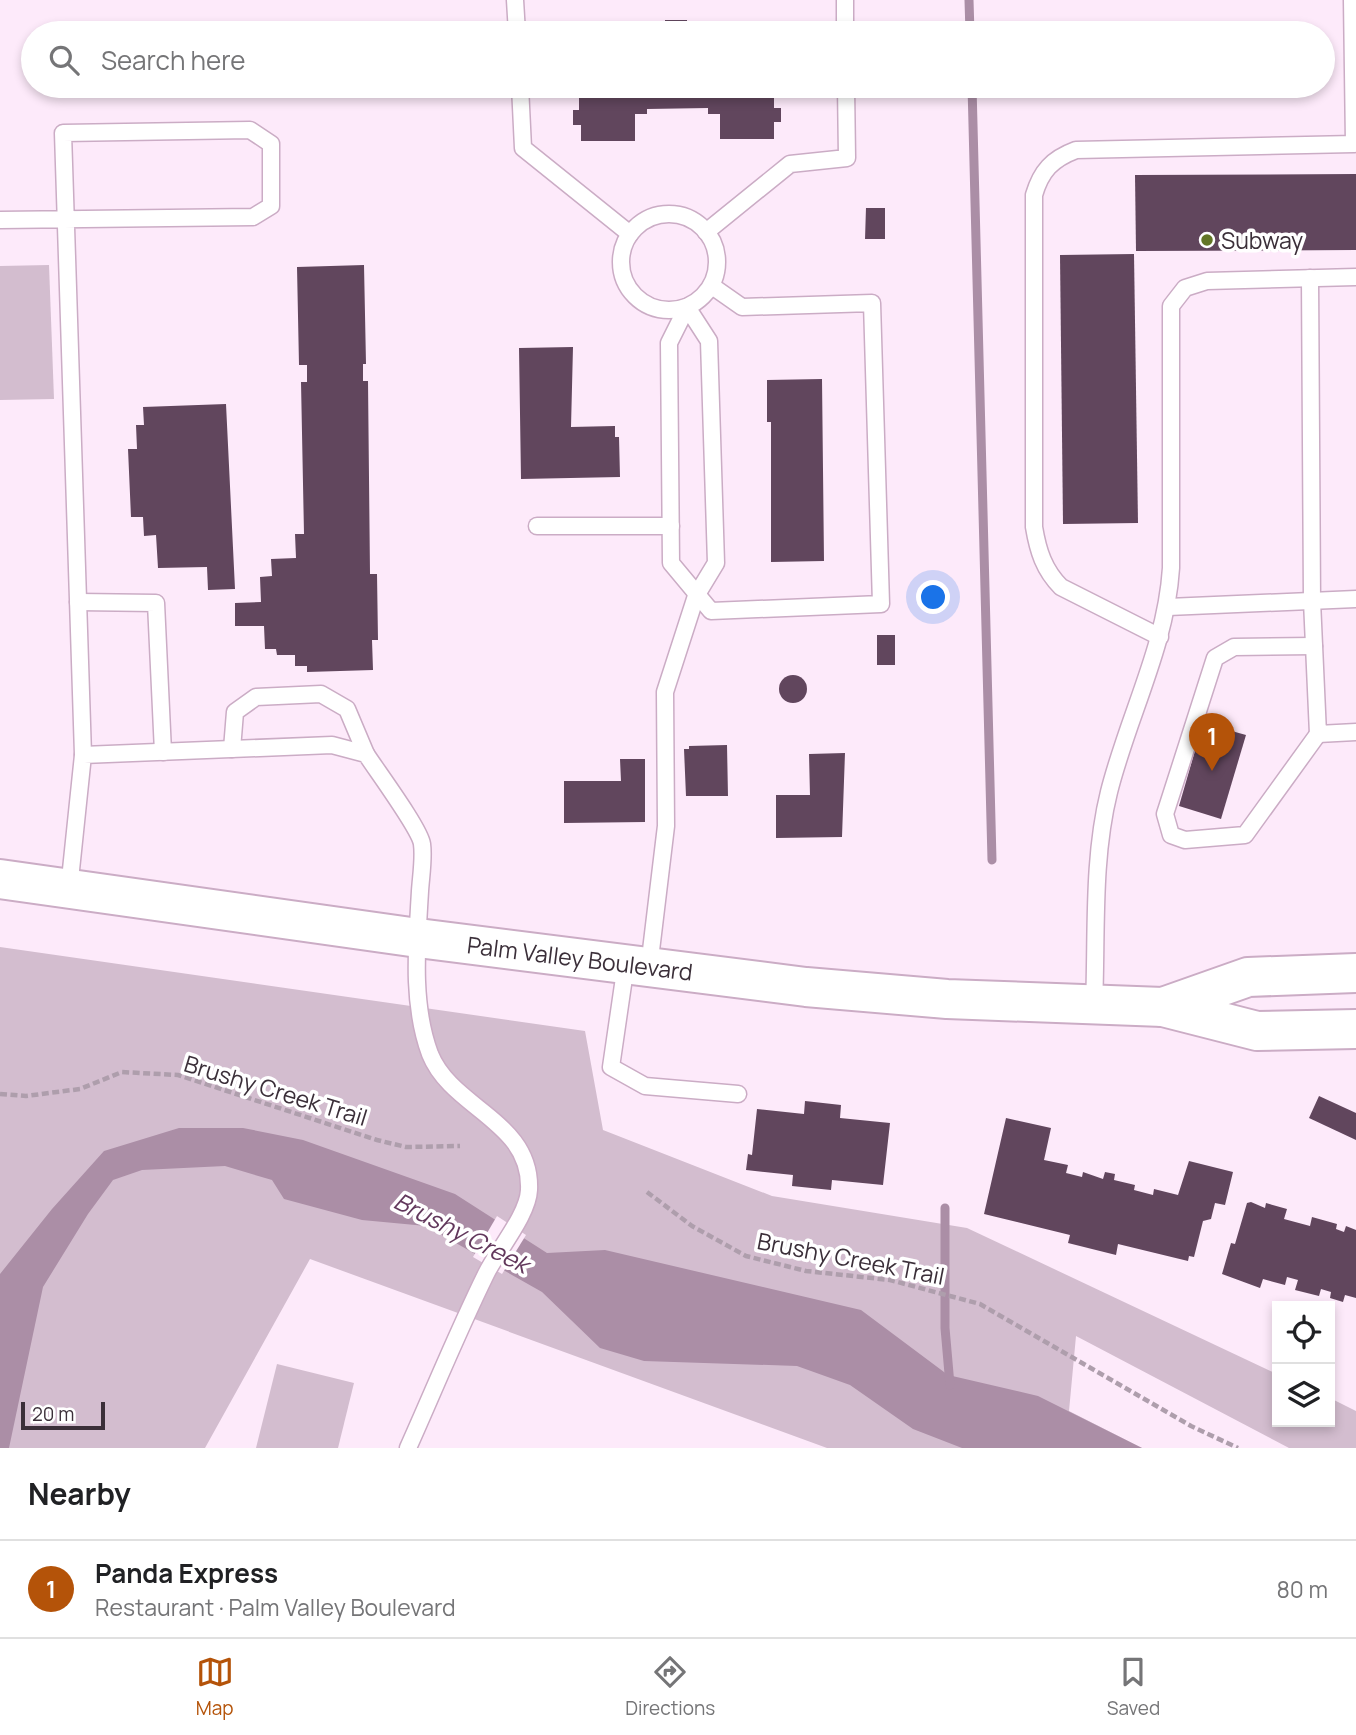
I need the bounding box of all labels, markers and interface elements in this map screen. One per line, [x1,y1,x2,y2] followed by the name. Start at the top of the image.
[21,21,1335,98] search box
[45,41,83,79] icon: search
[101,42,246,78] text: Search here
[1221,224,1303,256] place label: Subway
[1199,232,1215,248] marker: Subway
[916,580,950,614] your location
[1189,713,1235,771] pin: 1
[465,928,695,988] street label: Palm Valley Boulevard
[181,1047,371,1133] street label: Brushy Creek Trail
[389,1184,538,1282] water label: Brushy Creek
[755,1224,947,1292] street label: Brushy Creek Trail
[1272,1301,1335,1427] map controls
[1272,1301,1335,1364] button: locate
[1272,1364,1335,1427] button: layers
[21,1399,105,1431] scale bar
[32,1401,74,1427] text: 20 m
[28,1473,131,1514] text: Nearby
[95,1555,278,1591] text: Panda Express
[46,1573,56,1605] text: 1
[1277,1573,1328,1605] text: 80 m
[95,1591,456,1623] text: Restaurant · Palm Valley Boulevard
[196,1653,234,1721] tab: Map
[625,1653,715,1721] tab: Directions
[1107,1653,1160,1721] tab: Saved

